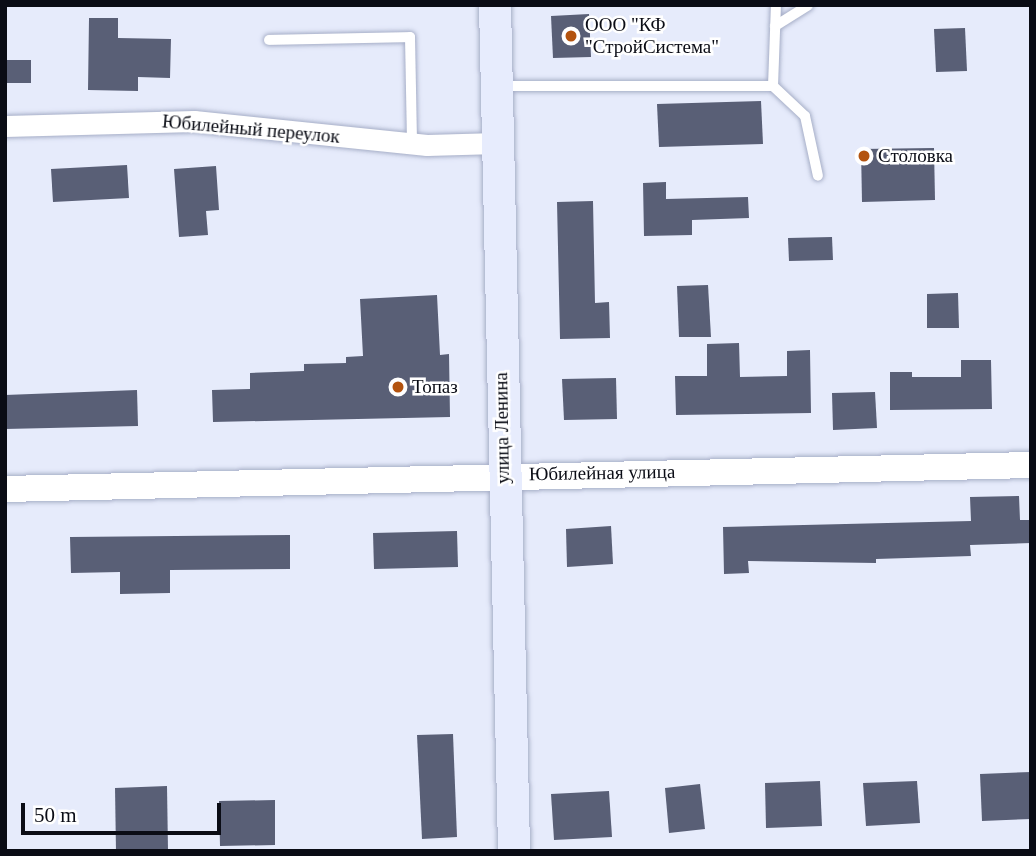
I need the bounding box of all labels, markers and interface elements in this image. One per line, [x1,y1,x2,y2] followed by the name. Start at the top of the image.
[585,14,719,58] place label: ООО "КФ "СтройСистема"
[563,28,579,44] marker: ООО "КФ "СтройСистема"
[161,110,341,148] street label: Юбилейный переулок
[878,145,953,167] place label: Столовка
[856,148,872,164] marker: Столовка
[490,372,514,484] street label: улица Ленина
[412,376,458,398] place label: Топаз
[390,379,406,395] marker: Топаз
[529,460,675,486] street label: Юбилейная улица
[24,790,224,834] scale bar
[34,803,77,827] text: 50 m

